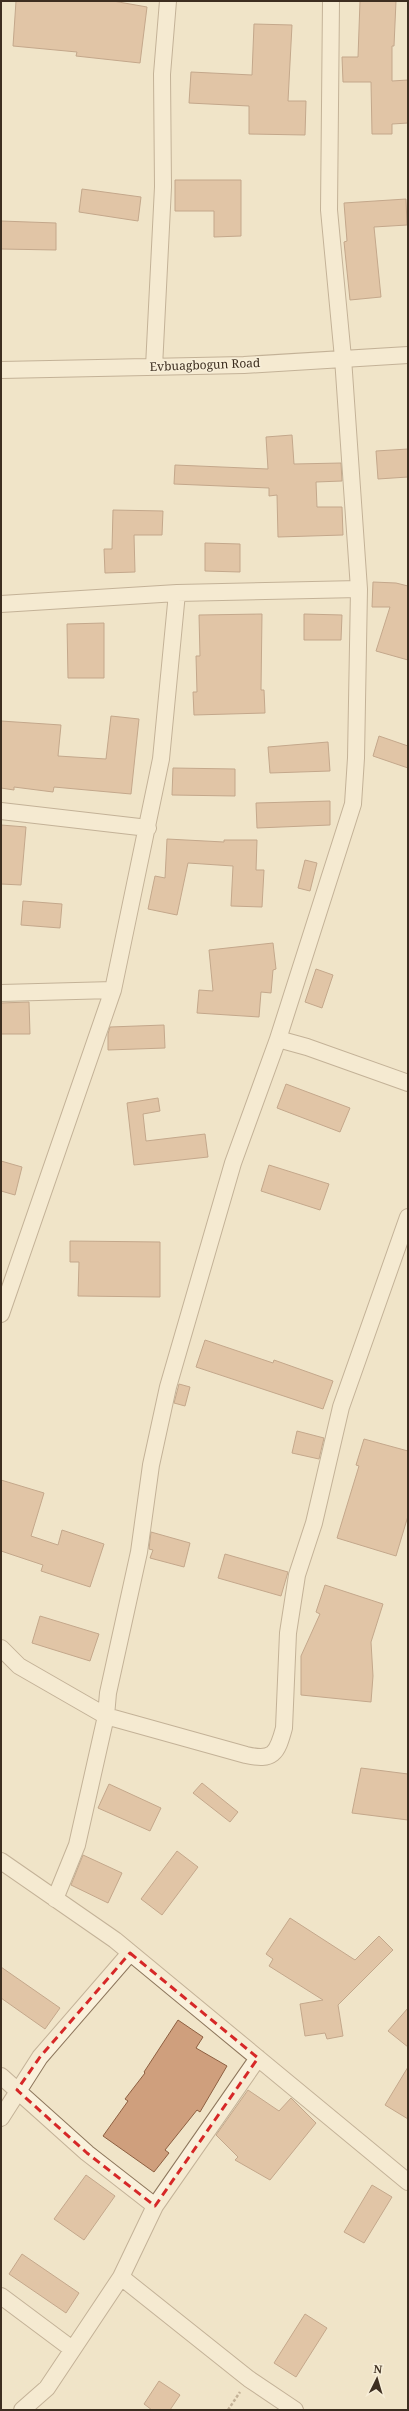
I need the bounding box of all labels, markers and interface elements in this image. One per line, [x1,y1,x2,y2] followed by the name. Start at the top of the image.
[149,354,261,375] street label: Evbuagbogun Road
[357,2359,397,2399] north arrow
[373,2361,383,2376] text: N

